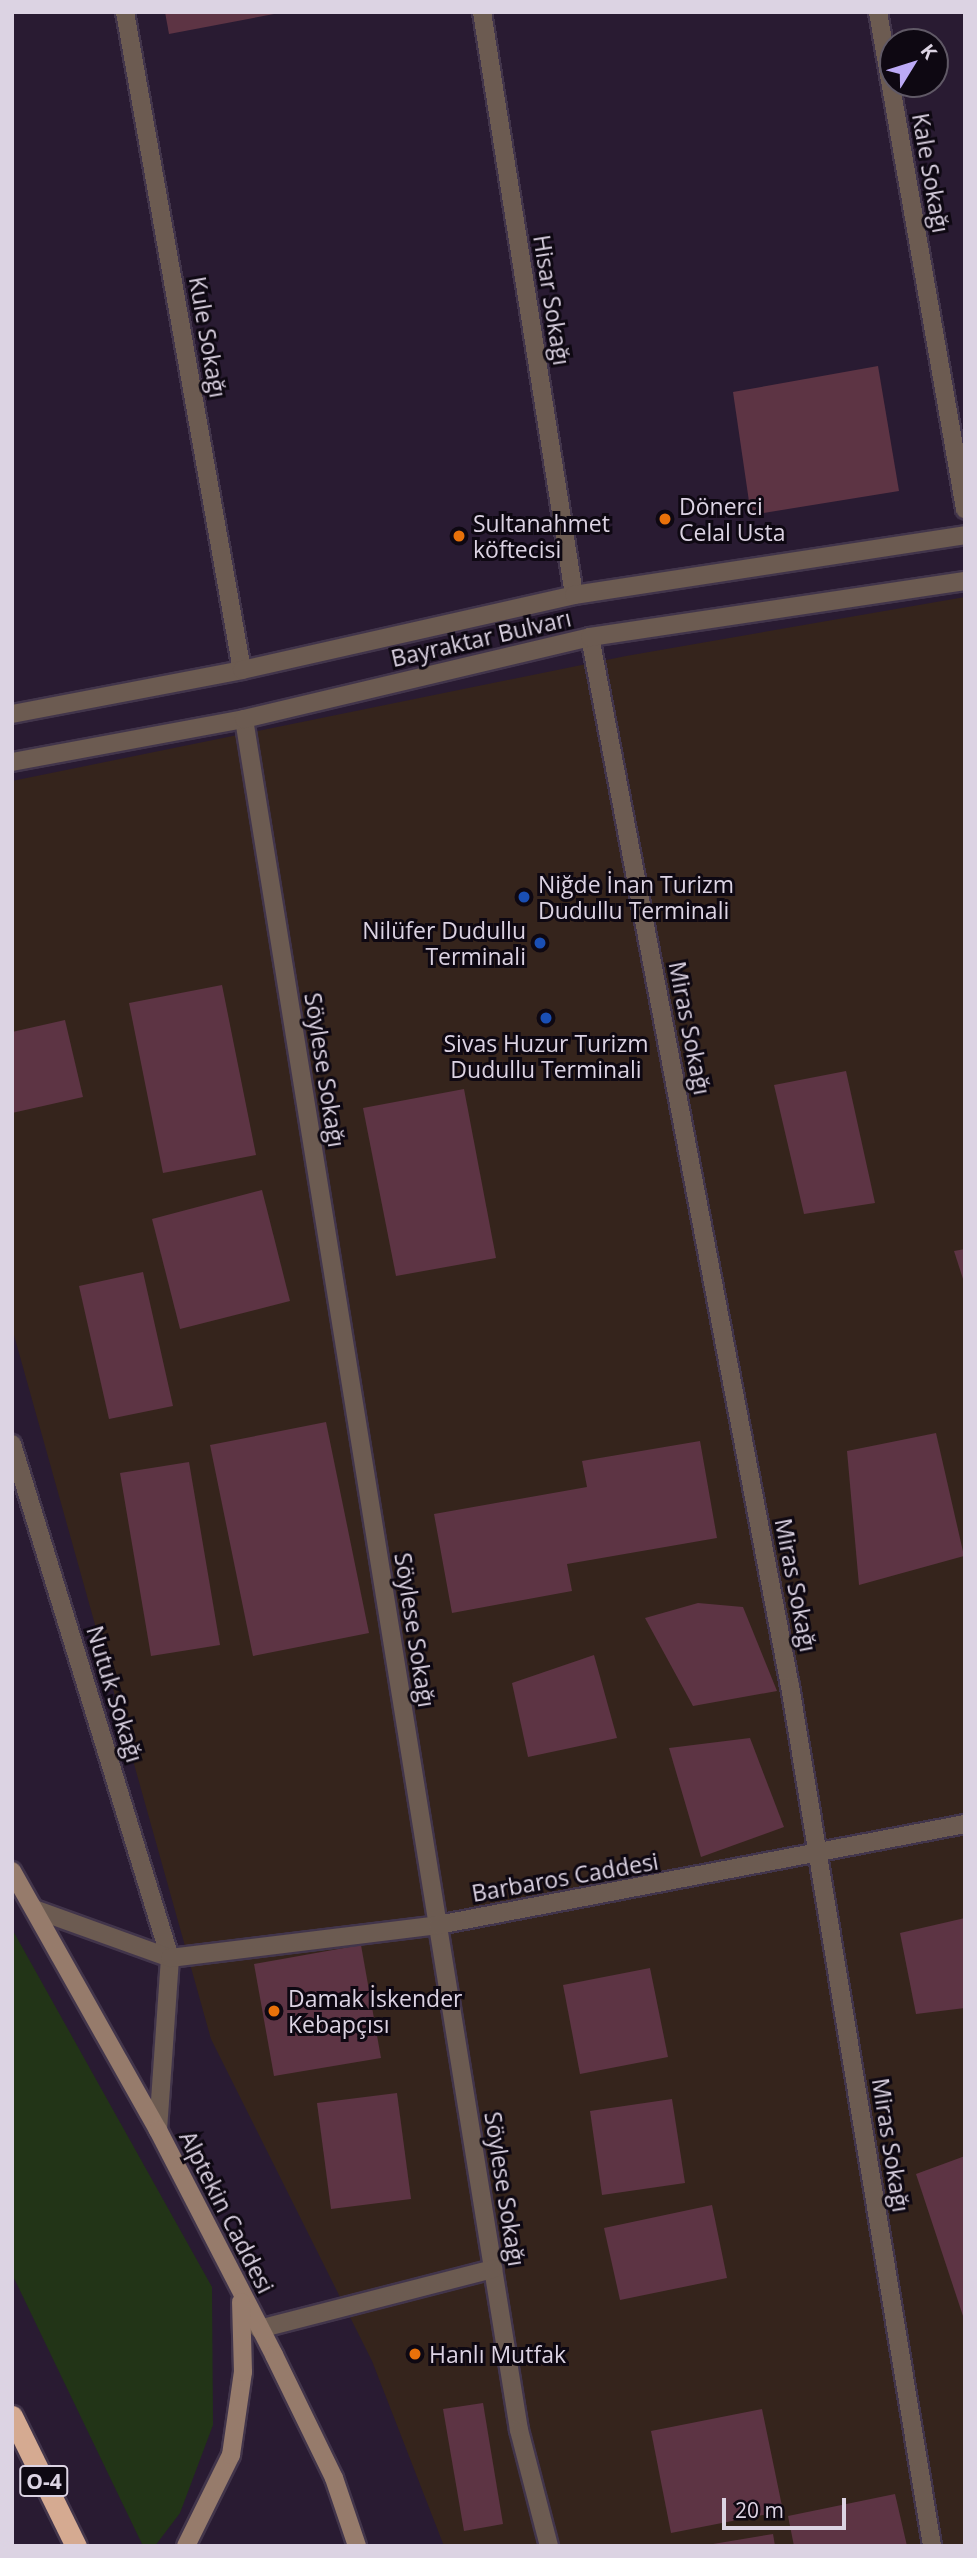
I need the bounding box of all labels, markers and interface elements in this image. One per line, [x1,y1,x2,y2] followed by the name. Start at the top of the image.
[879,28,949,98] north arrow
[915,38,943,64] text: K
[907,111,955,235] street label: Kale Sokağı
[528,233,576,367] street label: Hisar Sokağı
[184,274,232,400] street label: Kule Sokağı
[679,492,785,546] place label: Dönerci Celal Usta
[473,509,610,563] place label: Sultanahmet köftecisi
[657,511,673,527] marker: Dönerci Celal Usta
[451,528,467,544] marker: Sultanahmet köftecisi
[388,604,574,672] street label: Bayraktar Bulvarı
[538,870,734,924] place label: Niğde İnan Turizm Dudullu Terminali
[516,889,532,905] marker: Niğde İnan Turizm Dudullu Terminali
[362,916,526,970] place label: Nilüfer Dudullu Terminali
[532,935,548,951] marker: Nilüfer Dudullu Terminali
[664,959,716,1097] street label: Miras Sokağı
[299,991,351,1149] street label: Söylese Sokağı
[538,1010,554,1026] marker: Sivas Huzur Turizm Dudullu Terminali
[443,1029,649,1083] place label: Sivas Huzur Turizm Dudullu Terminali
[770,1516,822,1654] street label: Miras Sokağı
[389,1551,441,1709] street label: Söylese Sokağı
[81,1622,149,1766] street label: Nutuk Sokağı
[469,1847,661,1907] street label: Barbaros Caddesi
[288,1984,462,2038] place label: Damak İskender Kebapçısı
[266,2003,282,2019] marker: Damak İskender Kebapçısı
[867,2076,915,2214] street label: Miras Sokağı
[479,2110,531,2268] street label: Söylese Sokağı
[174,2126,280,2298] street label: Alptekin Caddesi
[429,2340,566,2368] place label: Hanlı Mutfak
[407,2346,423,2362] marker: Hanlı Mutfak
[18,2464,70,2498] road number: O-4
[725,2484,849,2528] scale bar
[735,2496,784,2524] text: 20 m

